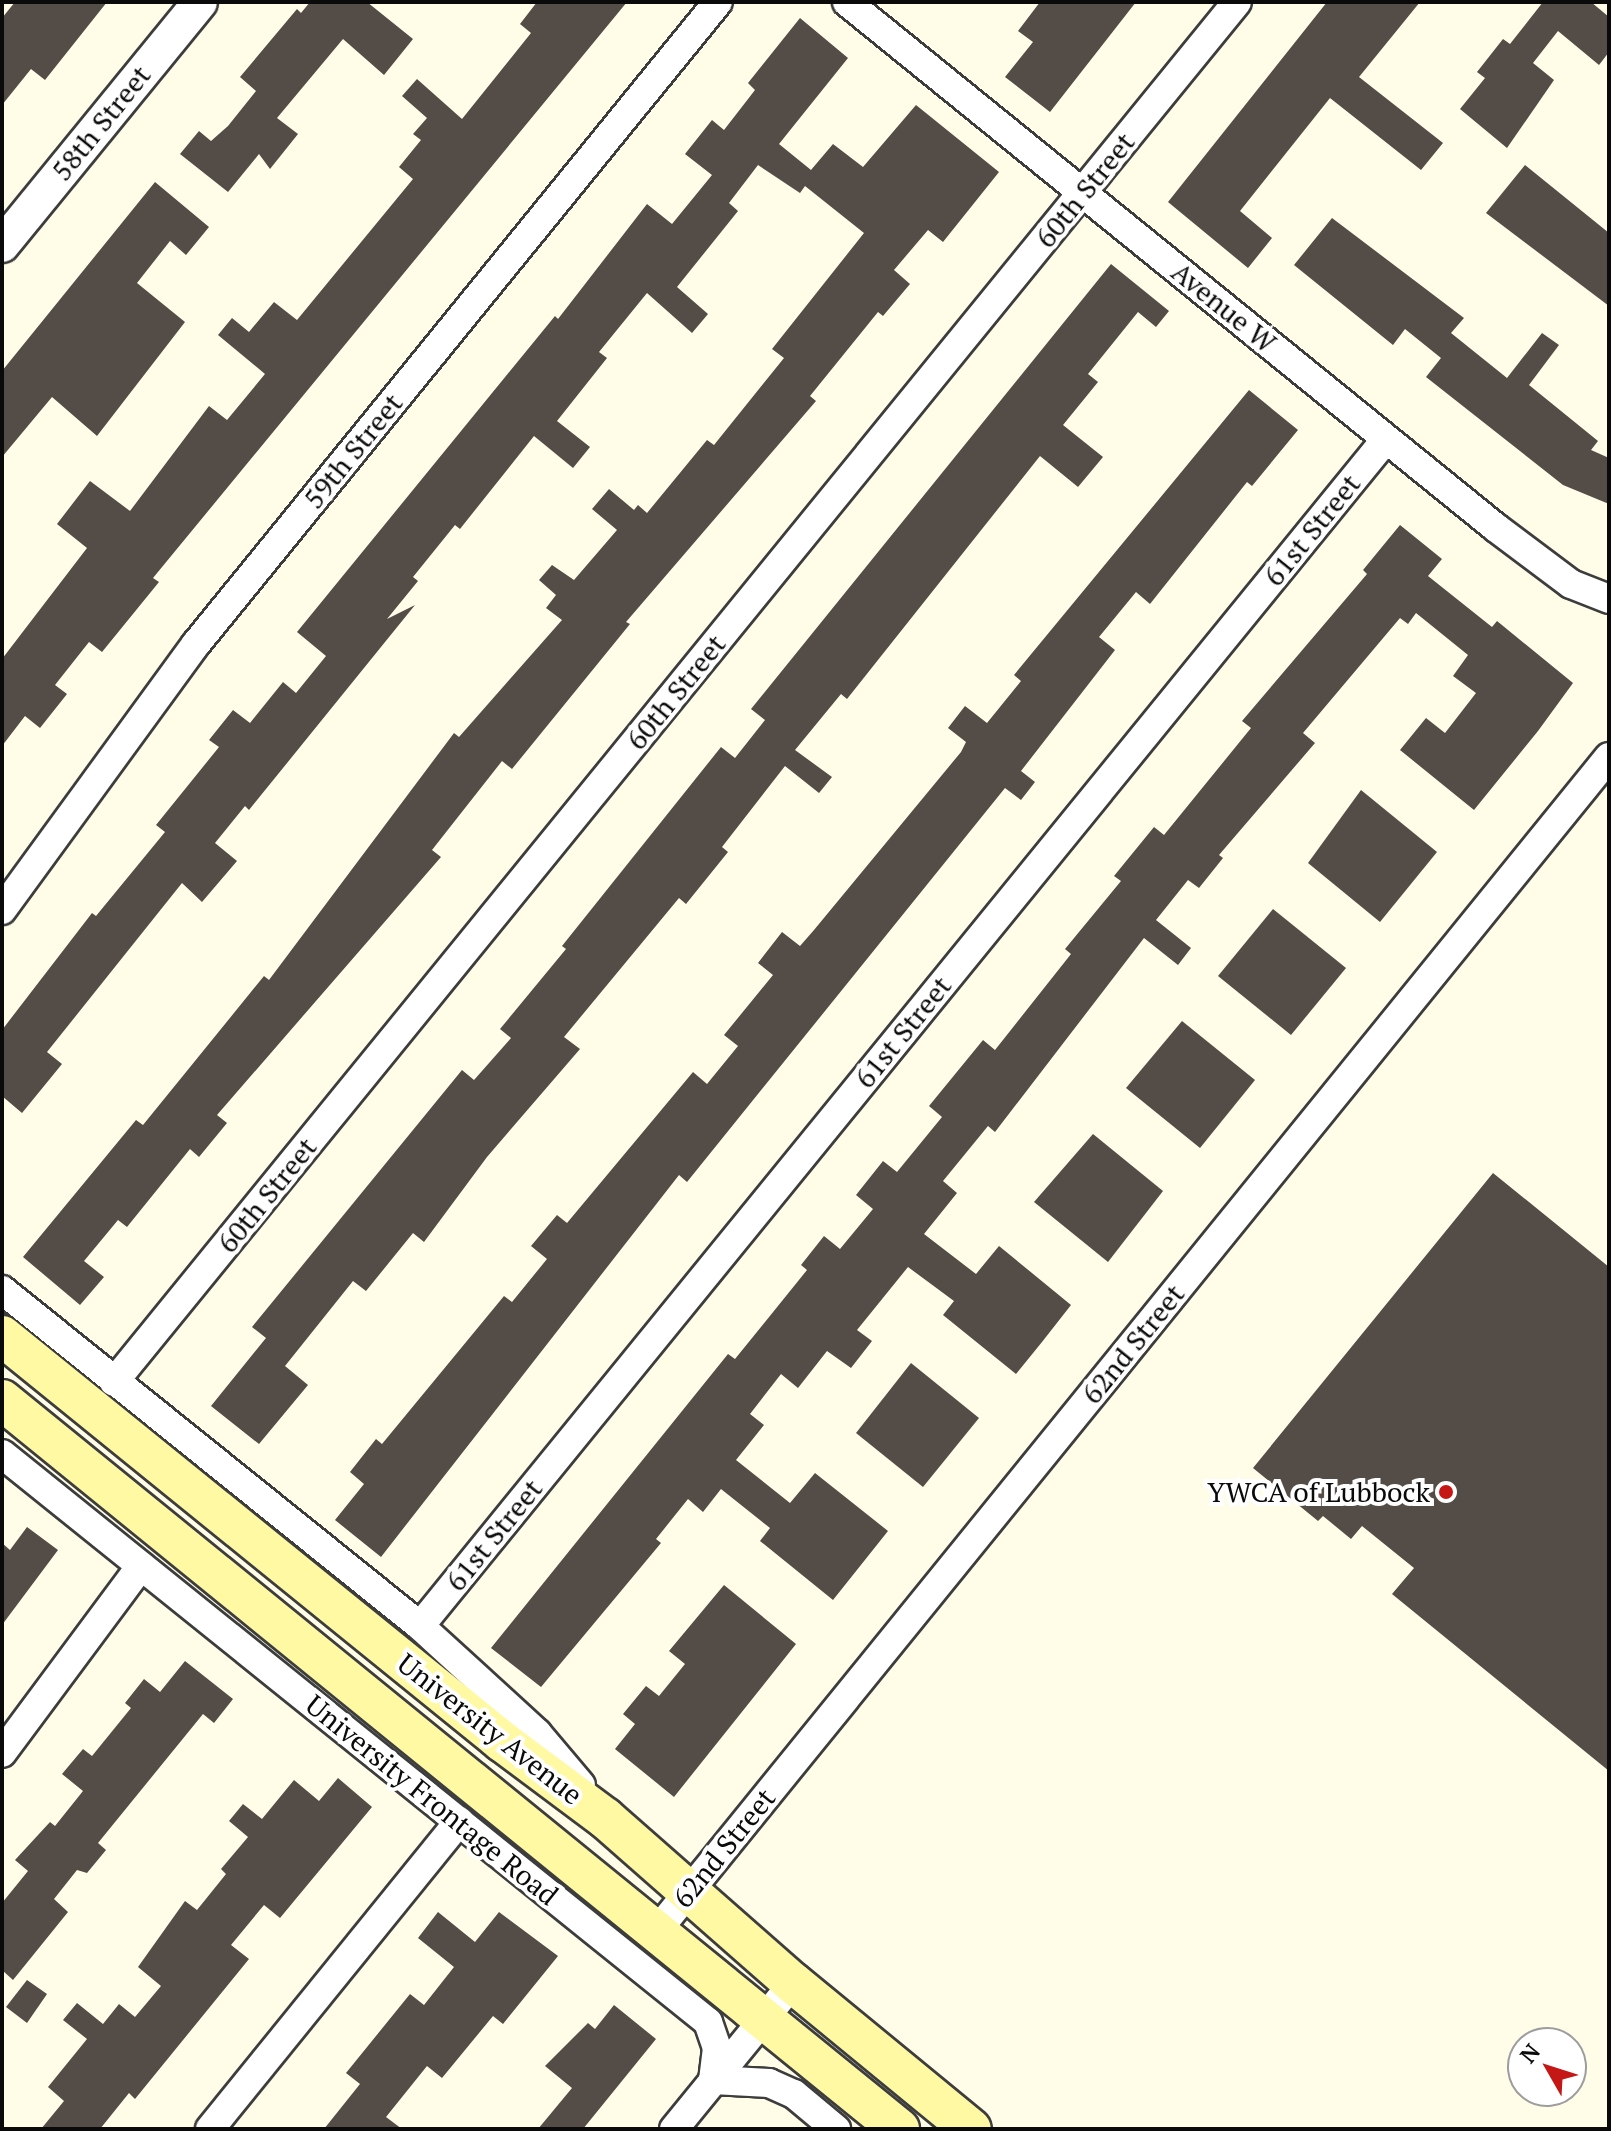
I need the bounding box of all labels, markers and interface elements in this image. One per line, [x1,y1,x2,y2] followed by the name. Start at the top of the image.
[44,59,158,187] street label: 58th Street
[1028,126,1142,254] street label: 60th Street
[1165,255,1283,359] street label: Avenue W
[296,387,410,515] street label: 59th Street
[1257,467,1367,593] street label: 61st Street
[619,628,733,756] street label: 60th Street
[848,969,958,1095] street label: 61st Street
[210,1131,324,1259] street label: 60th Street
[1075,1278,1191,1410] street label: 62nd Street
[439,1472,549,1598] street label: 61st Street
[1207,1475,1430,1509] place label: YWCA of Lubbock
[1437,1483,1455,1501] marker: YWCA of Lubbock
[391,1646,589,1812] street label: University Avenue
[299,1688,565,1912] street label: University Frontage Road
[666,1782,782,1914] street label: 62nd Street
[1507,2027,1587,2107] north arrow
[1513,2037,1546,2068] text: N

